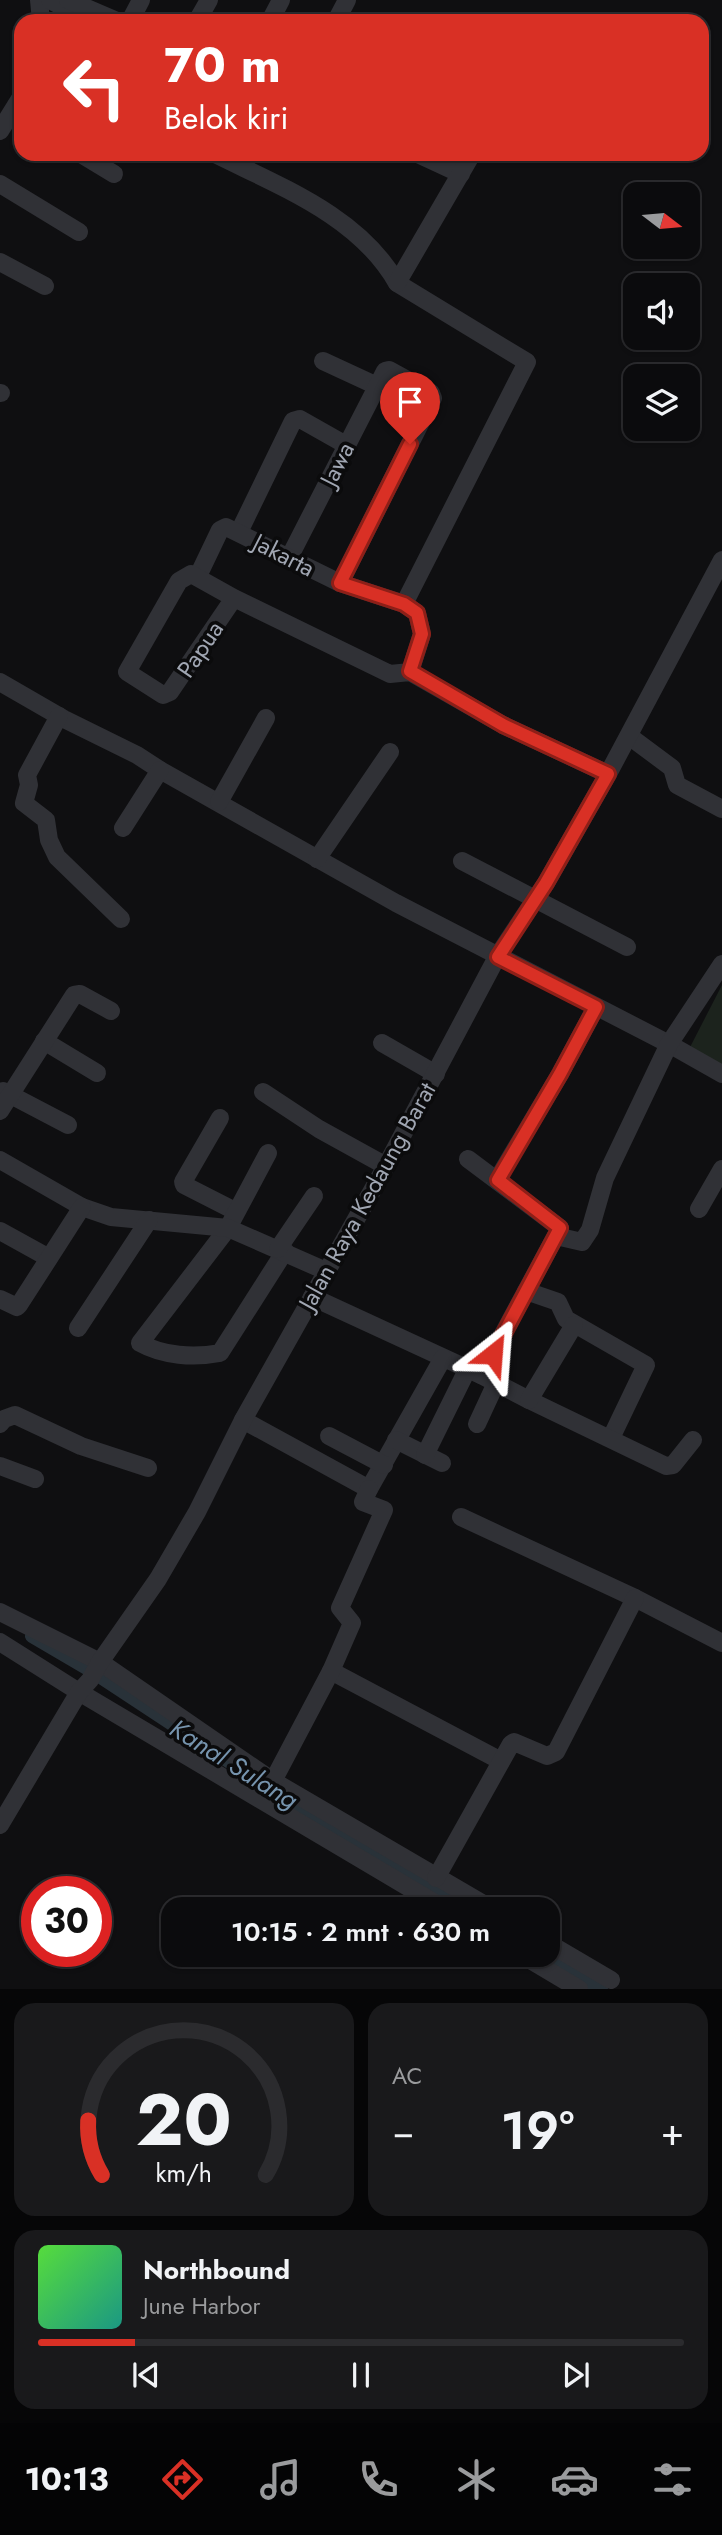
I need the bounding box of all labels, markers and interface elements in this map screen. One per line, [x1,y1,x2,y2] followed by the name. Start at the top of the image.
[164,30,281,100] text: 70 m
[49,42,140,133] icon: left
[164,95,289,141] text: Belok kiri
[623,182,700,259] north arrow
[623,182,700,441] map controls
[623,273,700,350] button: sound
[623,364,700,441] button: layers
[380,372,440,444] pin
[391,383,429,421] icon: arrive
[310,436,363,495] street label: Jawa
[244,523,321,585] street label: Jakarta
[168,614,232,684] street label: Papua
[288,1076,444,1319] street label: Jalan Raya Kedaung Barat
[456,1317,530,1391] position arrow
[163,1710,305,1818] water label: Kanal Sulang
[21,1876,112,1967] speed limit sign: 30
[231,1913,490,1951] text: 10:15 · 2 mnt · 630 m
[392,2059,422,2093] text: AC
[136,2068,232,2173] text: 20
[501,2093,575,2169] text: 19°
[392,2104,414,2159] text: −
[661,2104,684,2159] text: +
[156,2155,212,2191] text: km/h
[143,2251,290,2289] text: Northbound
[143,2289,260,2323] text: June Harbor
[127,2356,165,2394] icon: previous
[342,2356,380,2394] icon: pause
[557,2356,595,2394] icon: next
[158,2455,207,2504] icon: directions
[256,2455,305,2504] icon: music
[354,2455,403,2504] icon: phone
[452,2455,501,2504] icon: climate
[550,2455,599,2504] icon: car
[648,2455,697,2504] icon: filters
[25,2456,109,2502] text: 10:13

